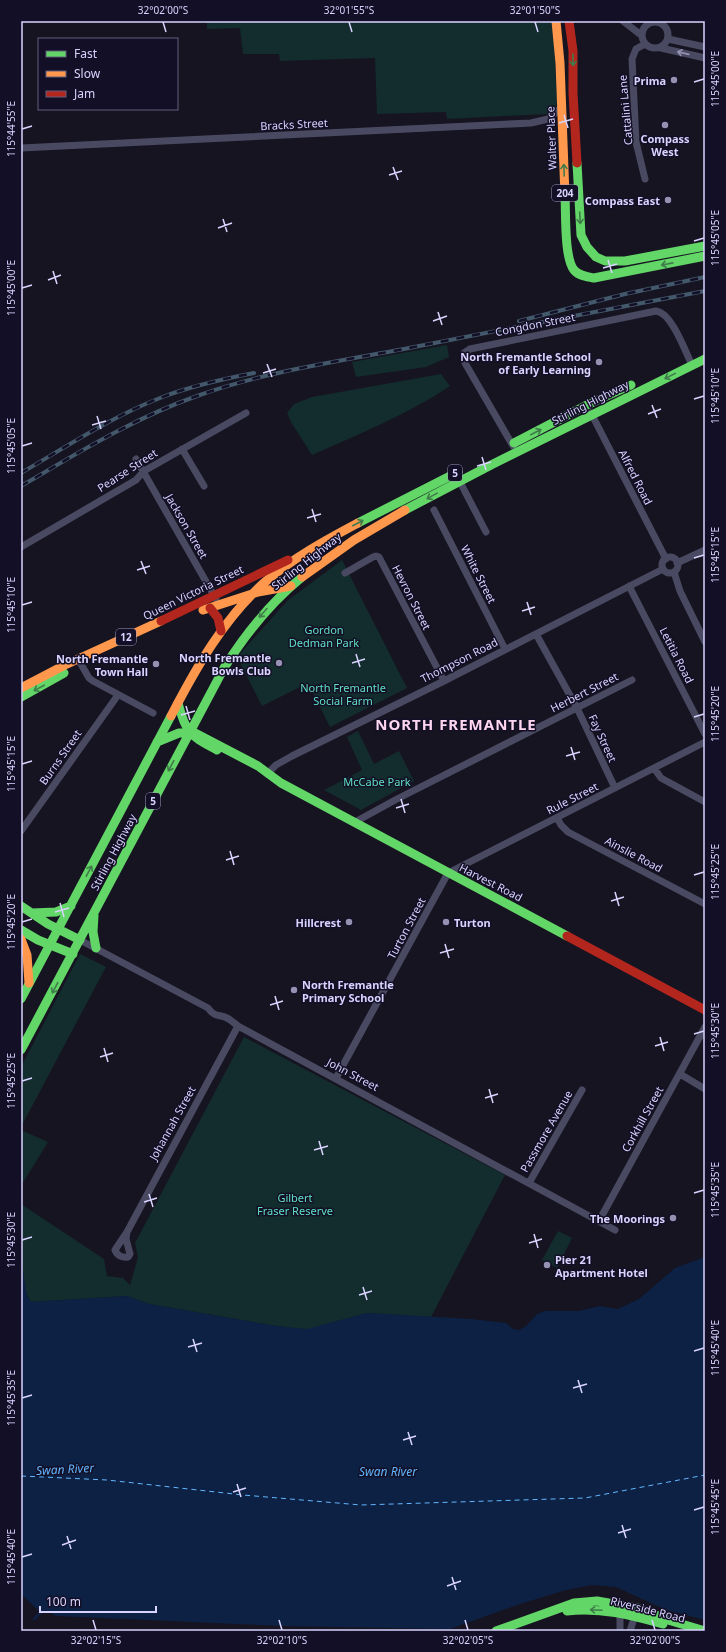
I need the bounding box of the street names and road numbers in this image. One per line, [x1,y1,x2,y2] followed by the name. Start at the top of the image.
[614,74,636,146] street label: Cattalini Lane
[542,106,560,170] street label: Walter Place
[260,115,328,133] street label: Bracks Street
[552,185,578,201] road number: 204
[494,309,576,339] street label: Congdon Street
[549,376,631,428] street label: Stirling Highway
[94,445,160,495] street label: Pearse Street
[616,447,656,507] street label: Alfred Road
[448,465,462,481] road number: 5
[162,490,212,561] street label: Jackson Street
[268,529,344,593] street label: Stirling Highway
[458,542,500,606] street label: White Street
[140,561,246,623] street label: Queen Victoria Street
[389,562,435,632] street label: Hevron Street
[656,624,698,686] street label: Letitia Road
[116,629,136,645] road number: 12
[418,634,500,686] street label: Thompson Road
[548,669,620,715] street label: Herbert Street
[585,712,621,764] street label: Fay Street
[35,726,85,788] street label: Burns Street
[544,779,600,817] street label: Rule Street
[146,793,160,809] road number: 5
[87,811,140,893] street label: Stirling Highway
[603,833,665,875] street label: Ainslie Road
[457,860,525,904] street label: Harvest Road
[383,894,429,961] street label: Turton Street
[324,1054,382,1094] street label: John Street
[145,1083,199,1164] street label: Johannah Street
[618,1083,666,1155] street label: Corkhill Street
[516,1087,576,1175] street label: Passmore Avenue
[609,1592,687,1626] street label: Riverside Road

